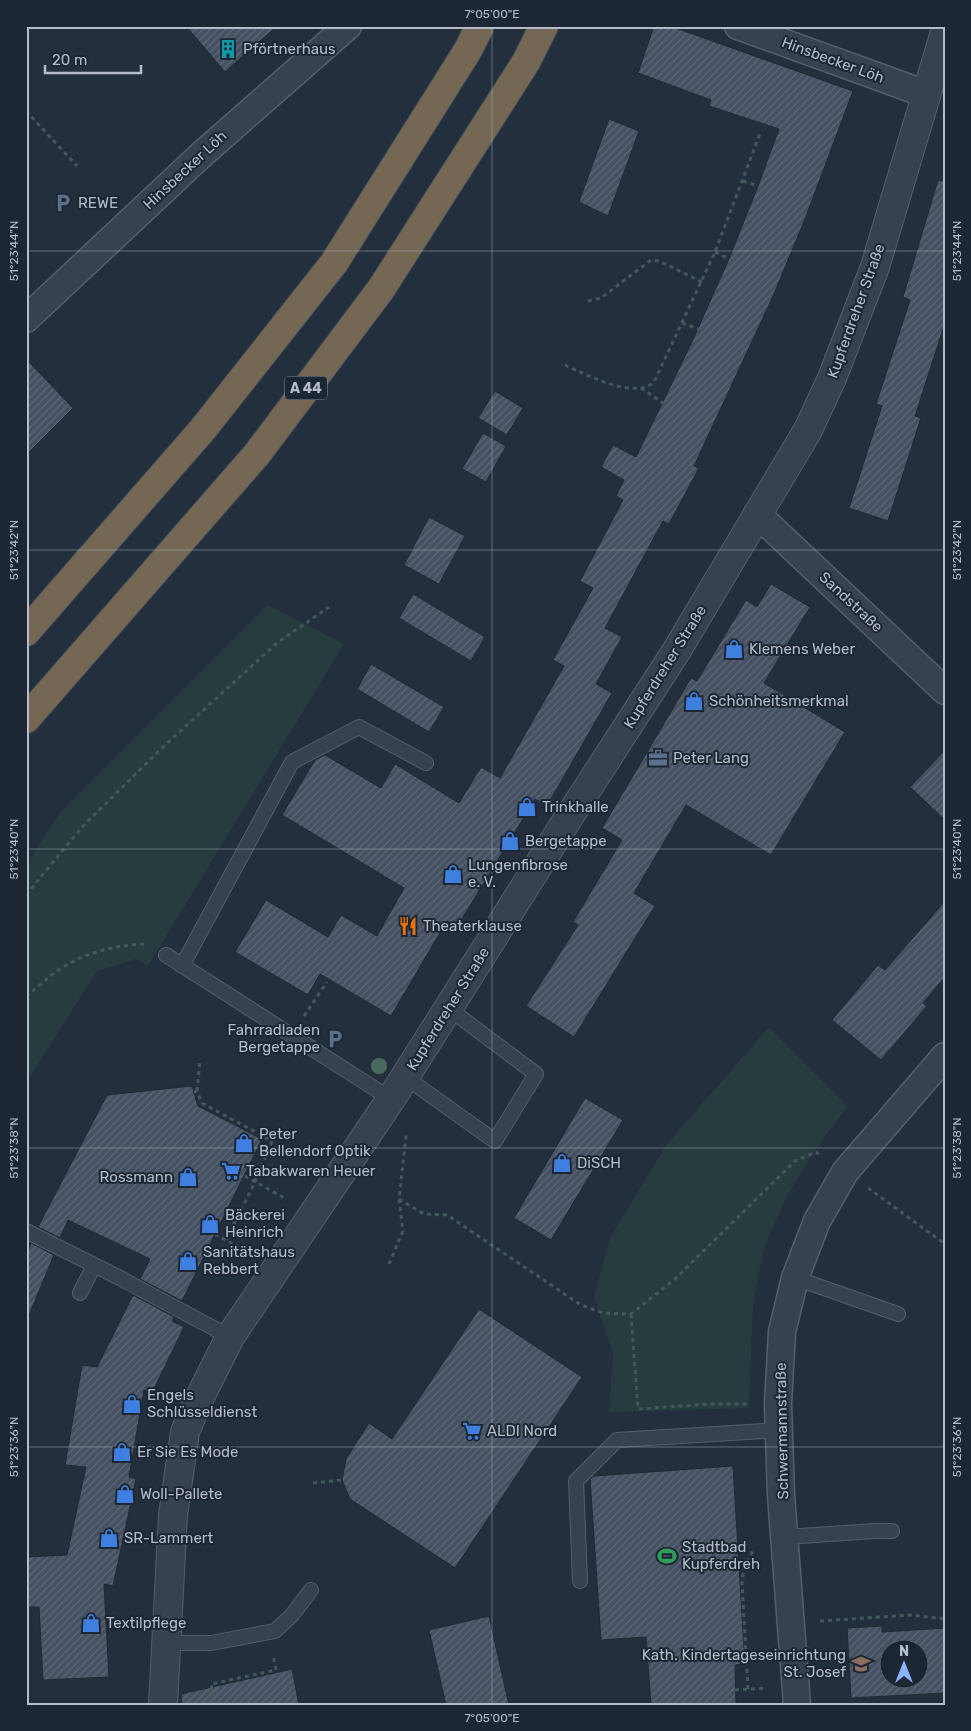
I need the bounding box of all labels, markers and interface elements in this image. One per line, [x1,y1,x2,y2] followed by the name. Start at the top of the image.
[464,7,520,21] text: 7°05'00"E
[779,33,887,87] street label: Hinsbecker Löh
[217,38,239,60] building icon: Pförtnerhaus
[243,40,336,58] place label: Pförtnerhaus
[45,42,141,74] scale bar
[52,51,87,69] text: 20 m
[140,127,230,213] street label: Hinsbecker Löh
[52,192,74,214] parking icon: REWE
[78,194,118,212] place label: REWE
[7,221,21,281] text: 51°23'44"N
[950,221,964,281] text: 51°23'44"N
[823,241,889,381] street label: Kupferdreher Straße
[285,376,327,399] road number: A 44
[7,520,21,580] text: 51°23'42"N
[950,520,964,580] text: 51°23'42"N
[816,568,886,636] street label: Sandstraße
[620,602,710,732] street label: Kupferdreher Straße
[723,638,745,660] shop icon: Klemens Weber
[749,640,855,658] place label: Klemens Weber
[683,690,705,712] shop icon: Schönheitsmerkmal
[709,692,849,710] place label: Schönheitsmerkmal
[647,747,669,769] office icon: Peter Lang
[673,749,749,767] place label: Peter Lang
[516,796,538,818] shop icon: Trinkhalle
[542,798,609,816] place label: Trinkhalle
[7,819,21,879] text: 51°23'40"N
[950,819,964,879] text: 51°23'40"N
[499,830,521,852] shop icon: Bergetappe
[525,832,607,850] place label: Bergetappe
[468,856,568,891] place label: Lungenfibrose e. V.
[442,863,464,885] shop icon: Lungenfibrose e. V.
[397,915,419,937] restaurant icon: Theaterklause
[423,917,522,935] place label: Theaterklause
[403,944,493,1074] street label: Kupferdreher Straße
[227,1021,320,1056] place label: Fahrradladen Bergetappe
[324,1028,346,1050] parking icon: Fahrradladen Bergetappe
[7,1117,21,1179] text: 51°23'38"N
[950,1117,964,1179] text: 51°23'38"N
[259,1125,371,1160] place label: Peter Bellendorf Optik
[233,1132,255,1154] shop icon: Peter Bellendorf Optik
[551,1152,573,1174] shop icon: DiSCH
[577,1154,621,1172] place label: DiSCH
[220,1160,242,1182] supermarket icon: Tabakwaren Heuer
[246,1162,376,1180] place label: Tabakwaren Heuer
[177,1166,199,1188] shop icon: Rossmann
[100,1168,173,1186] place label: Rossmann
[225,1206,285,1241] place label: Bäckerei Heinrich
[199,1213,221,1235] shop icon: Bäckerei Heinrich
[203,1243,295,1278] place label: Sanitätshaus Rebbert
[177,1250,199,1272] shop icon: Sanitätshaus Rebbert
[772,1362,792,1500] street label: Schwermannstraße
[147,1386,257,1421] place label: Engels Schlüsseldienst
[121,1393,143,1415] shop icon: Engels Schlüsseldienst
[7,1417,21,1477] text: 51°23'36"N
[950,1417,964,1477] text: 51°23'36"N
[461,1420,483,1442] supermarket icon: ALDI Nord
[487,1422,557,1440] place label: ALDI Nord
[111,1441,133,1463] shop icon: Er Sie Es Mode
[137,1443,238,1461] place label: Er Sie Es Mode
[114,1483,136,1505] shop icon: Woll-Pallete
[140,1485,222,1503] place label: Woll-Pallete
[98,1527,120,1549] shop icon: SR-Lammert
[124,1529,213,1547] place label: SR-Lammert
[682,1538,760,1573] place label: Stadtbad Kupferdreh
[656,1545,678,1567] sports icon: Stadtbad Kupferdreh
[80,1612,102,1634] shop icon: Textilpflege
[106,1614,186,1632] place label: Textilpflege
[878,1638,928,1688] north arrow
[899,1643,909,1660] text: N
[642,1646,846,1681] place label: Kath. Kindertageseinrichtung St. Josef
[850,1653,872,1675] school or university icon: Kath. Kindertageseinrichtung St. Josef
[464,1711,520,1725] text: 7°05'00"E

